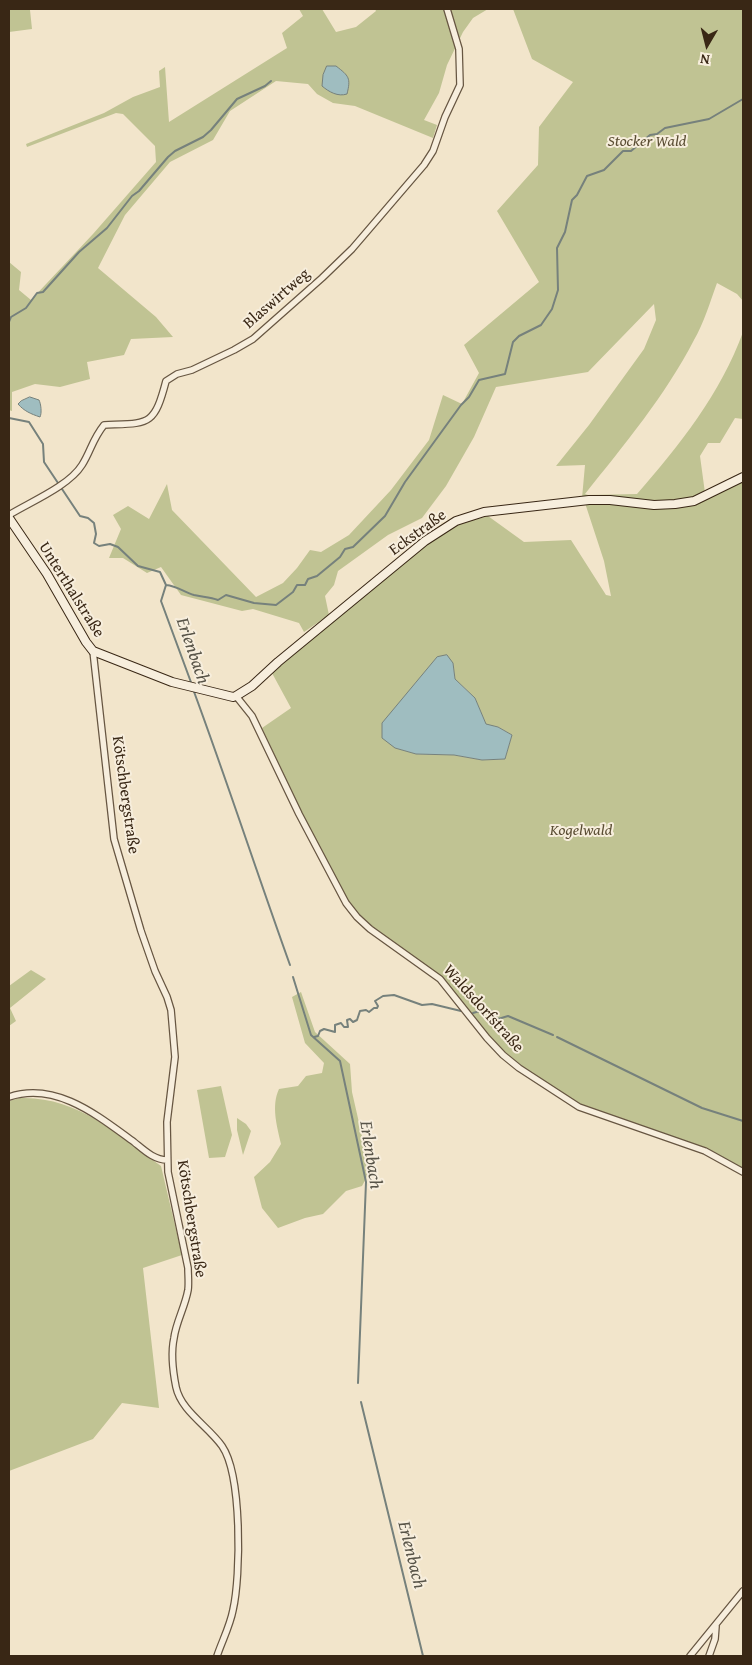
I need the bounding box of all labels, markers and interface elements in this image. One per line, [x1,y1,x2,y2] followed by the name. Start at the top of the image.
[682,20,732,70] north arrow
[699,49,711,70] text: N
[607,132,687,152] park label: Stocker Wald
[240,265,314,333] street label: Blaswirtweg
[386,506,450,560] street label: Eckstraße
[34,539,108,641] street label: Unterthalstraße
[171,615,213,687] water label: Erlenbach
[107,735,143,855] street label: Kötschbergstraße
[550,821,612,841] park label: Kogelwald
[439,961,527,1057] street label: Waldsdorfstraße
[354,1119,386,1191] water label: Erlenbach
[172,1159,210,1279] street label: Kötschbergstraße
[392,1519,430,1591] water label: Erlenbach

